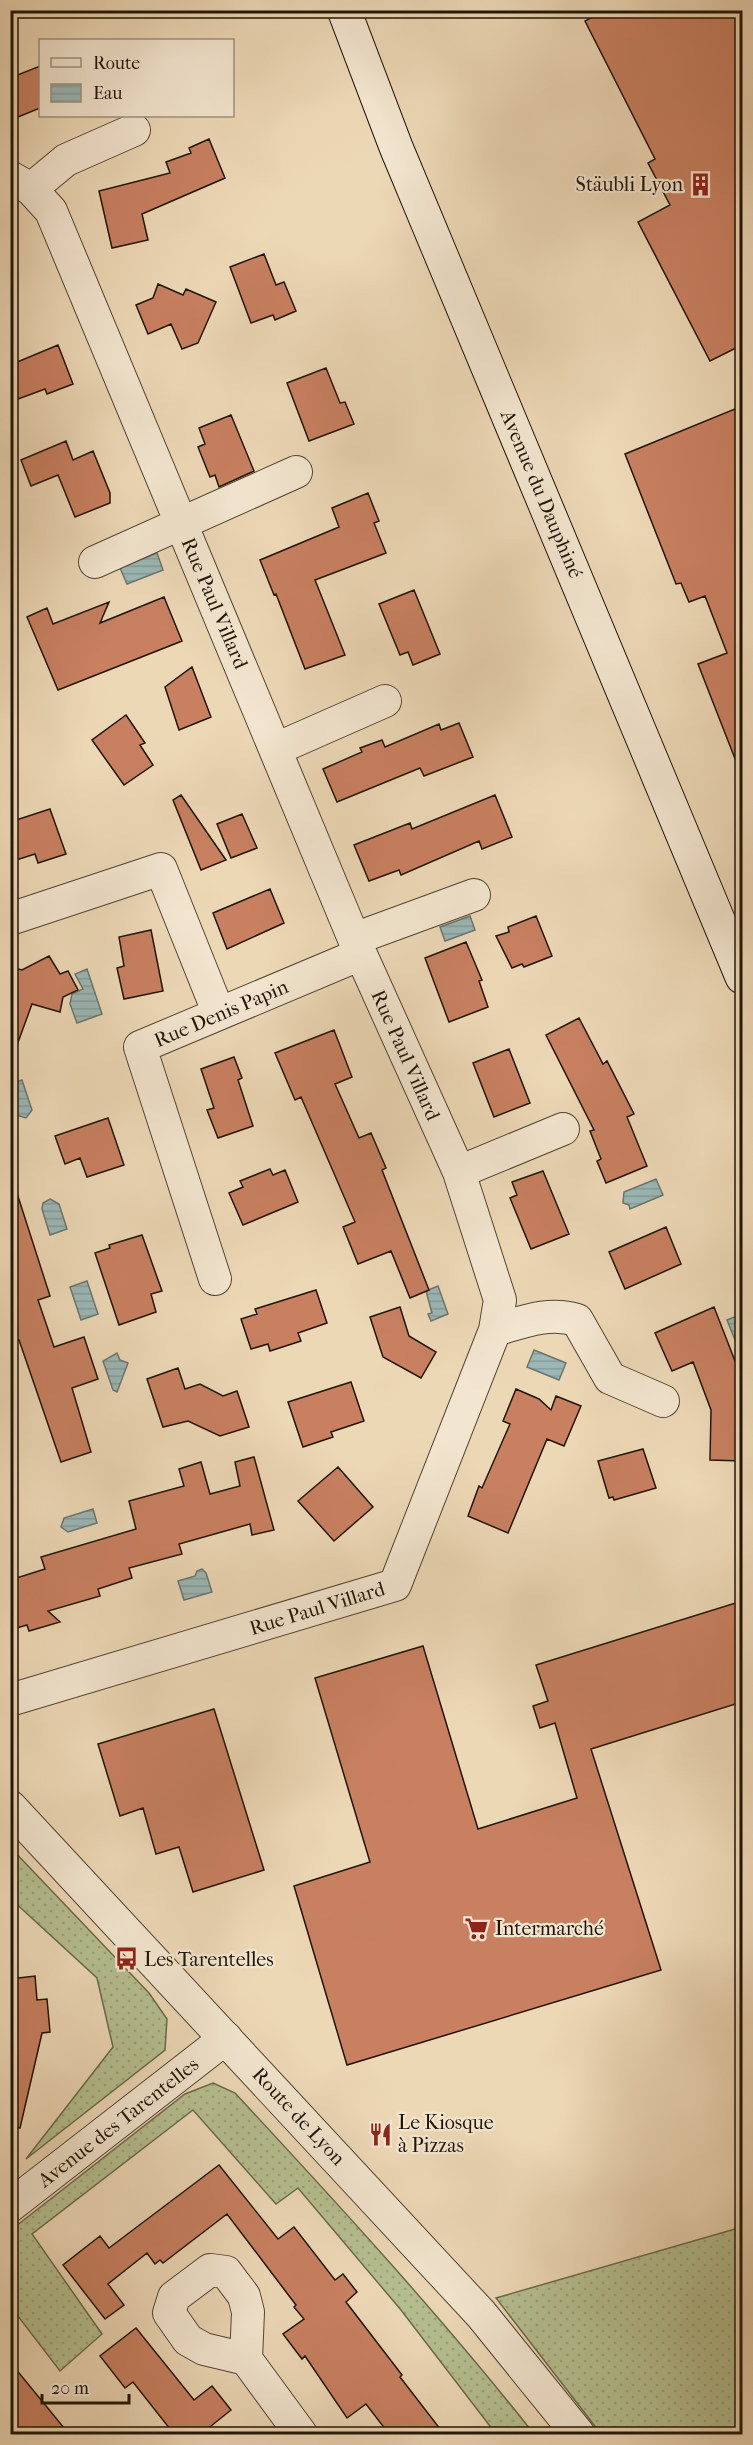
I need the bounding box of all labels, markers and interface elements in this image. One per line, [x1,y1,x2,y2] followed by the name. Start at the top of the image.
[39,39,234,117] legend
[93,53,140,74] text: Route
[93,83,122,104] text: Eau
[688,171,714,197] building icon: Stäubli Lyon
[576,173,683,196] place label: Stäubli Lyon
[495,406,587,582] street label: Avenue du Dauphiné
[177,534,253,673] street label: Rue Paul Villard
[151,975,292,1052] street label: Rue Denis Papin
[367,987,445,1125] street label: Rue Paul Villard
[247,1577,389,1640] street label: Rue Paul Villard
[464,1915,490,1941] supermarket icon: Intermarché
[495,1917,604,1940] place label: Intermarché
[113,1946,139,1972] bus stop icon: Les Tarentelles
[144,1948,274,1971] place label: Les Tarentelles
[33,2053,203,2193] street label: Avenue des Tarentelles
[247,2063,350,2170] street label: Route de Lyon
[398,2111,494,2157] place label: Le Kiosque à Pizzas
[367,2121,393,2147] restaurant icon: Le Kiosque à Pizzas
[42,2367,129,2405] scale bar
[51,2378,89,2399] text: 20 m

